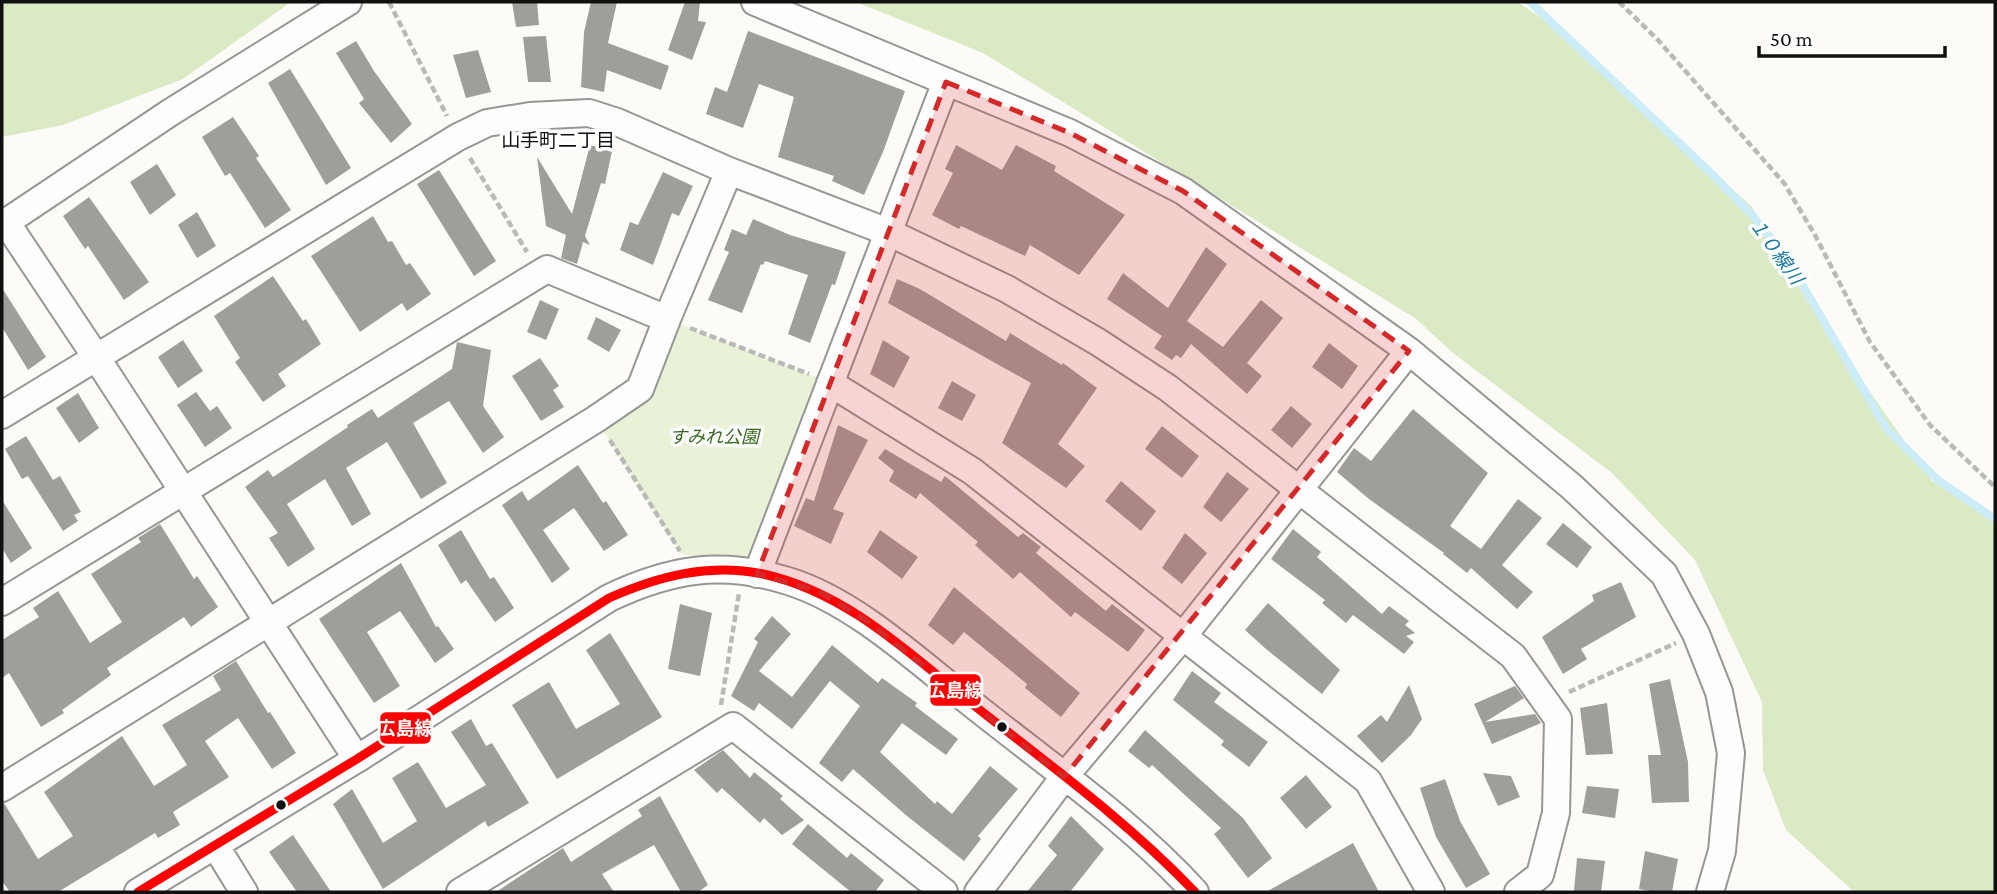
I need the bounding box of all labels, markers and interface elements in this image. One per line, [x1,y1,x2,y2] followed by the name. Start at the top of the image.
[1759,14,1944,58] scale bar
[1770,27,1813,51] text: 50 m
[501,130,615,151] district label: 山手町二丁目
[1746,214,1809,290] water label: １０線川
[669,427,762,447] park label: すみれ公園
[929,673,982,707] line badge: 広島線
[926,680,984,701] text: 広島線
[379,711,432,745] line badge: 広島線
[376,718,434,739] text: 広島線
[995,720,1009,734] unlabelled marker
[274,798,288,812] unlabelled marker

